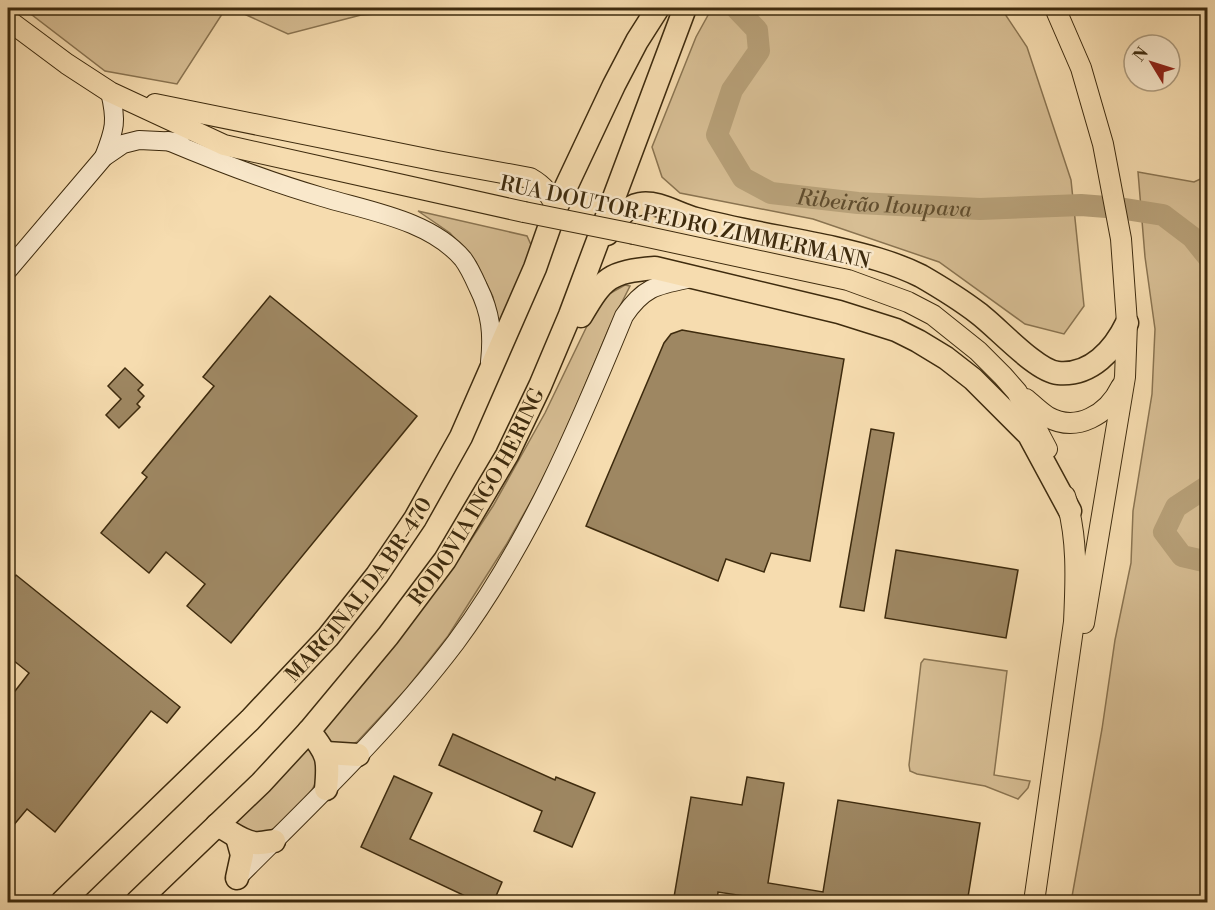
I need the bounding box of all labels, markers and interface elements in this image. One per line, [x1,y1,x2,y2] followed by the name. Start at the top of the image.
[1122,33,1182,93] north arrow
[1129,43,1153,66] text: N
[497,171,873,275] street label: RUA DOUTOR PEDRO ZIMMERMANN
[794,184,973,224] water label: Ribeirão Itoupava
[404,384,551,611] street label: RODOVIA INGO HERING
[280,493,438,688] street label: MARGINAL DA BR-470

